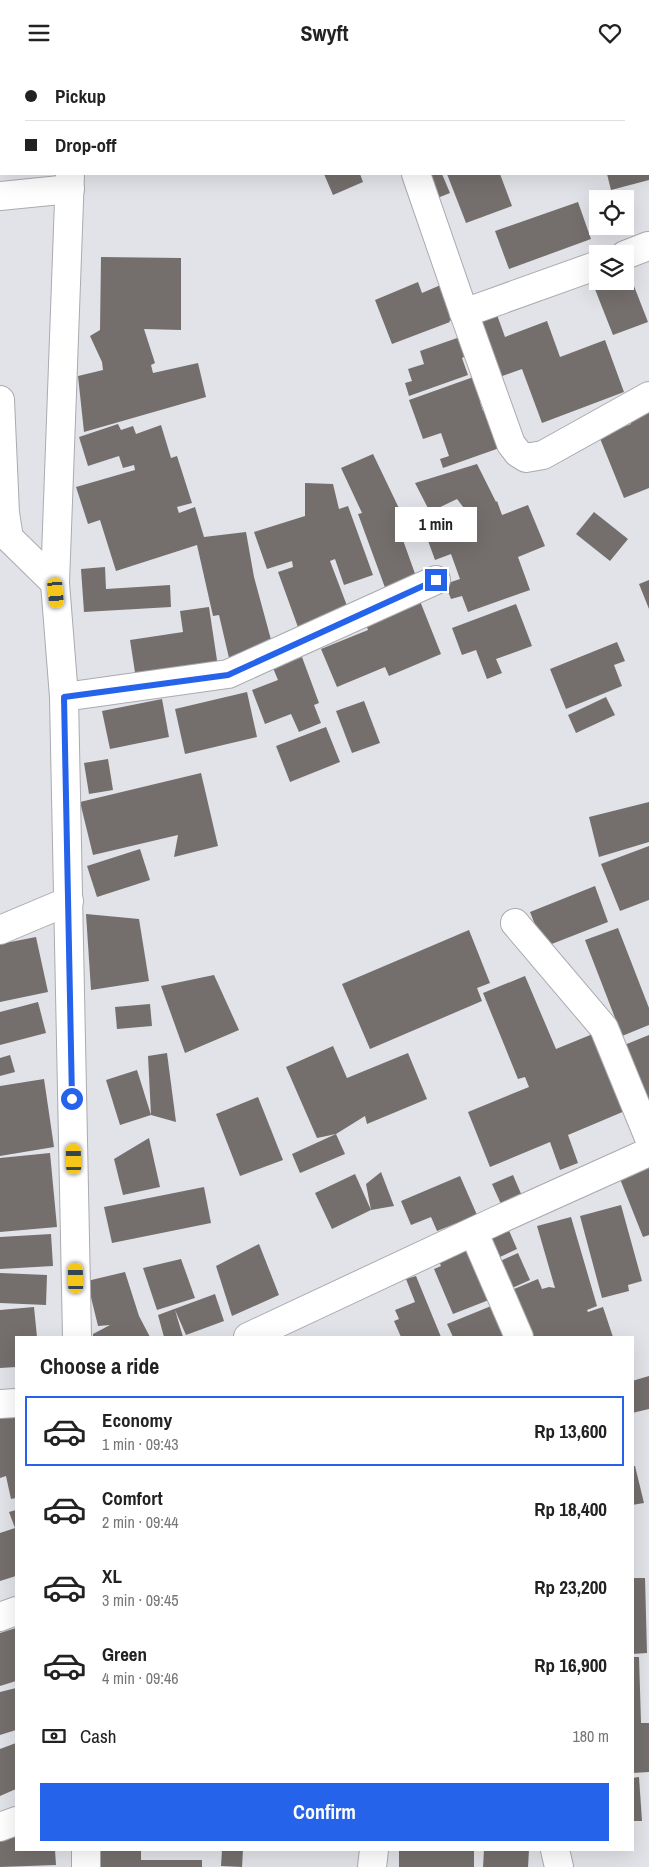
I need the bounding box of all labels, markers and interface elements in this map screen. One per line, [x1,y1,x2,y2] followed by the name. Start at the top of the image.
[300,18,349,48] text: Swyft
[25,19,53,47] icon: menu
[596,19,624,47] icon: heart
[55,83,106,109] text: Pickup
[55,132,116,158] text: Drop-off
[589,190,634,290] map controls
[589,190,634,235] button: locate
[589,245,634,290] button: layers
[395,507,477,543] callout: 1 min
[419,513,453,535] text: 1 min
[425,569,447,591] route end
[47,577,64,609] car
[61,1088,83,1110] route start
[66,1144,81,1174] car
[68,1263,83,1293] car
[40,1351,159,1381] text: Choose a ride
[102,1407,172,1433] text: Economy
[42,1409,87,1454] icon: car
[534,1418,607,1444] text: Rp 13,600
[102,1433,179,1455] text: 1 min · 09:43
[102,1485,163,1511] text: Comfort
[42,1487,87,1532] icon: car
[534,1496,607,1522] text: Rp 18,400
[102,1511,179,1533] text: 2 min · 09:44
[102,1563,122,1589] text: XL
[42,1565,87,1610] icon: car
[534,1574,607,1600] text: Rp 23,200
[102,1589,179,1611] text: 3 min · 09:45
[102,1641,147,1667] text: Green
[42,1643,87,1688] icon: car
[534,1652,607,1678] text: Rp 16,900
[102,1667,179,1689] text: 4 min · 09:46
[40,1722,68,1750] icon: cash
[80,1723,116,1749] text: Cash
[573,1725,609,1747] text: 180 m
[40,1783,609,1841] button: Confirm

